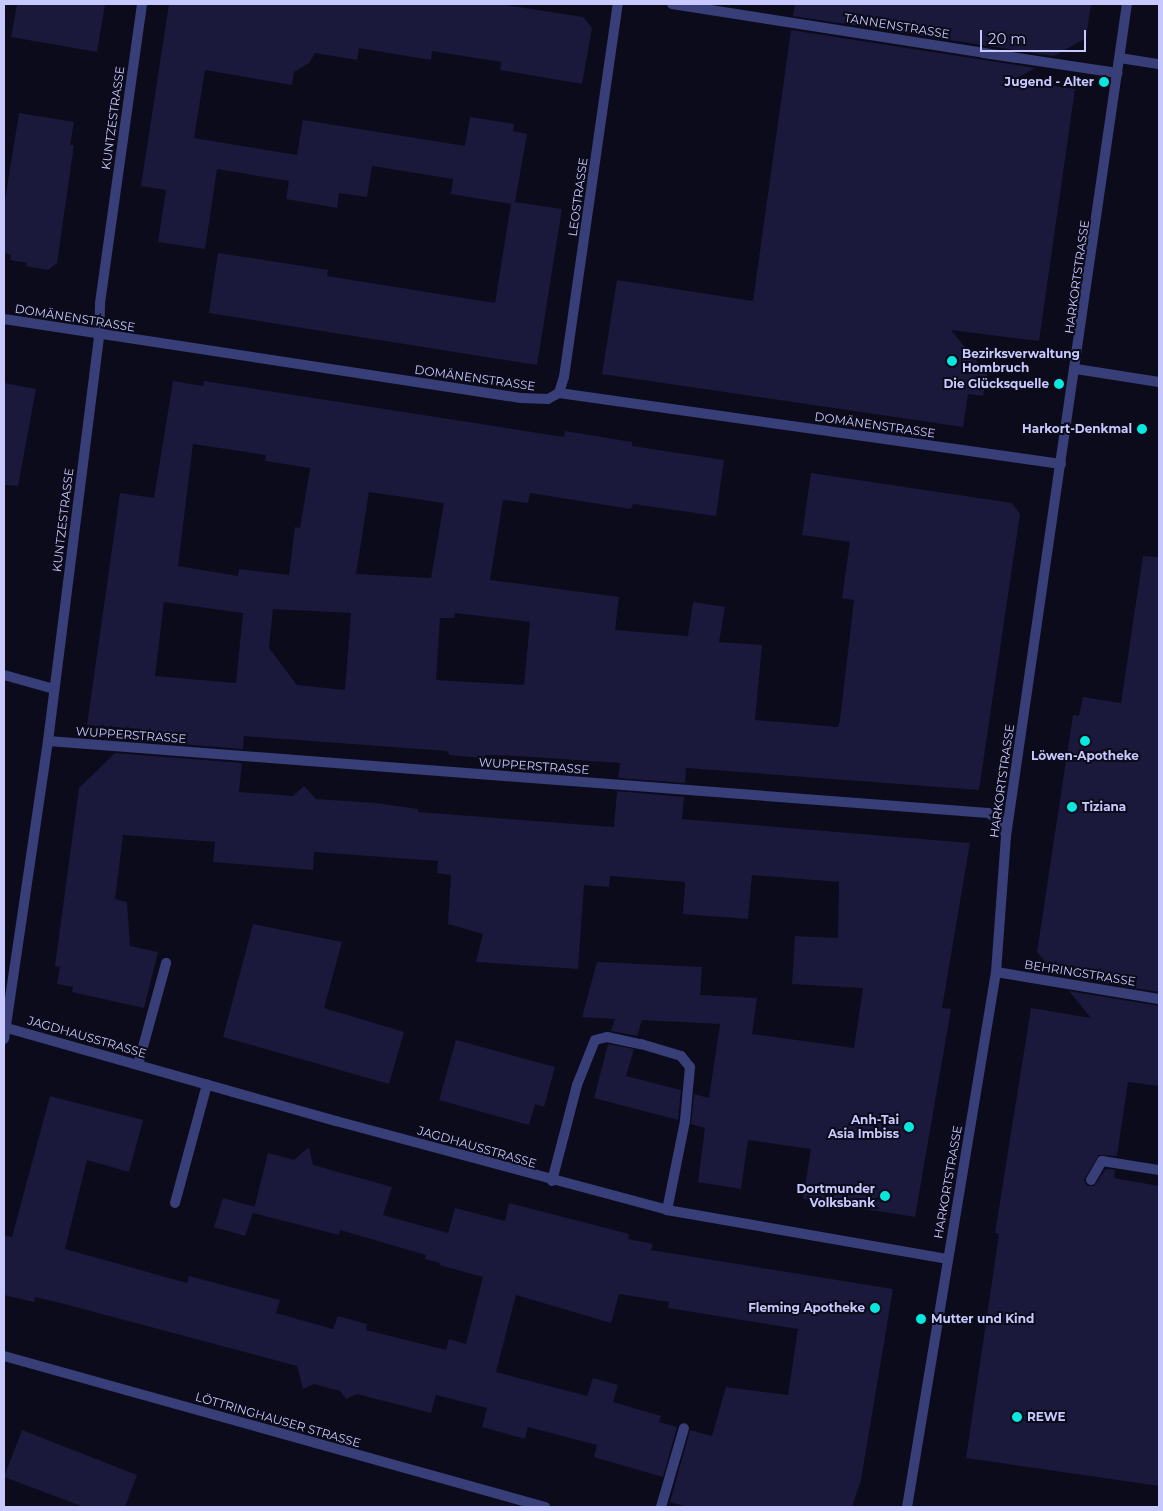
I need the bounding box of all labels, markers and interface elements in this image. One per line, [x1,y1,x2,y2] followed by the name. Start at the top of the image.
[843,11,951,41] street label: TANNENSTRASSE
[983,20,1089,52] scale bar
[988,29,1026,48] text: 20 m
[99,65,127,171] street label: KUNTZESTRASSE
[1005,75,1094,89] place label: Jugend - Alter
[1098,76,1110,88] marker: Jugend - Alter
[565,157,591,237] street label: LEOSTRASSE
[1062,219,1092,335] street label: HARKORTSTRASSE
[14,301,136,335] street label: DOMÄNENSTRASSE
[962,347,1080,375] place label: Bezirksverwaltung Hombruch
[946,355,958,367] marker: Bezirksverwaltung Hombruch
[414,362,536,394] street label: DOMÄNENSTRASSE
[943,377,1049,391] place label: Die Glücksquelle
[1053,378,1065,390] marker: Die Glücksquelle
[814,409,936,441] street label: DOMÄNENSTRASSE
[1022,422,1132,436] place label: Harkort-Denkmal
[1136,423,1148,435] marker: Harkort-Denkmal
[49,467,77,573] street label: KUNTZESTRASSE
[987,723,1017,839] street label: HARKORTSTRASSE
[75,724,187,746] street label: WUPPERSTRASSE
[1079,735,1091,747] marker: Löwen-Apotheke
[1031,749,1139,763] place label: Löwen-Apotheke
[478,755,590,777] street label: WUPPERSTRASSE
[1082,800,1126,814] place label: Tiziana
[1066,801,1078,813] marker: Tiziana
[1023,957,1137,989] street label: BEHRINGSTRASSE
[26,1013,148,1061] street label: JAGDHAUSSTRASSE
[828,1113,899,1141] place label: Anh-Tai Asia Imbiss
[903,1121,915,1133] marker: Anh-Tai Asia Imbiss
[416,1123,538,1171] street label: JAGDHAUSSTRASSE
[931,1124,965,1240] street label: HARKORTSTRASSE
[796,1182,875,1210] place label: Dortmunder Volksbank
[879,1190,891,1202] marker: Dortmunder Volksbank
[748,1301,865,1315] place label: Fleming Apotheke
[869,1302,881,1314] marker: Fleming Apotheke
[931,1312,1034,1326] place label: Mutter und Kind
[915,1313,927,1325] marker: Mutter und Kind
[194,1389,362,1451] street label: LÖTTRINGHAUSER STRASSE
[1027,1410,1066,1424] place label: REWE
[1011,1411,1023,1423] marker: REWE

